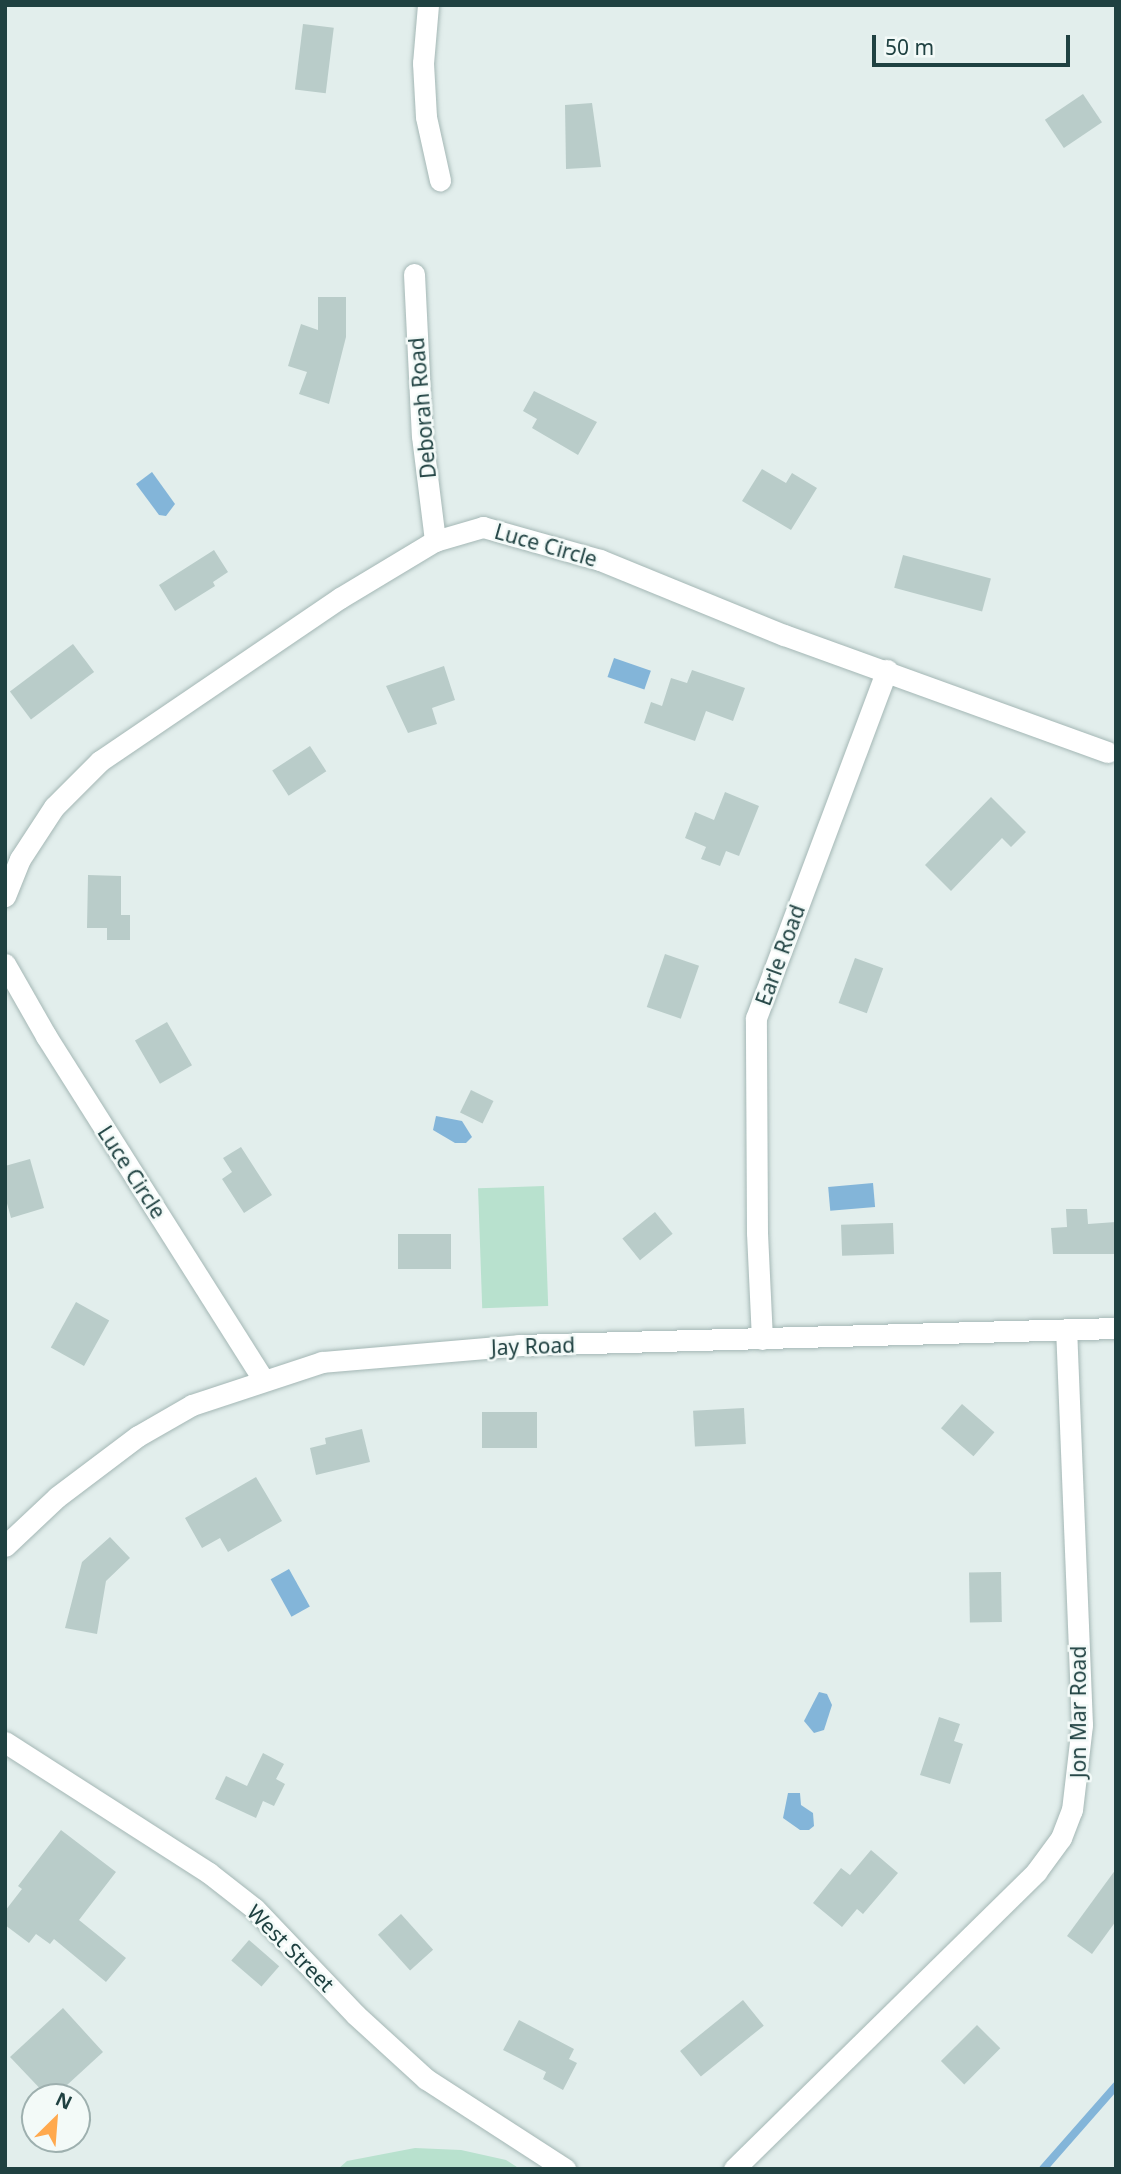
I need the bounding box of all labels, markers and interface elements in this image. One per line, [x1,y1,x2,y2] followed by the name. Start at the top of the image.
[876,21,1074,65] scale bar
[885,33,934,61] text: 50 m
[403,336,441,480] street label: Deborah Road
[492,518,600,572] street label: Luce Circle
[750,901,810,1009] street label: Earle Road
[93,1121,171,1223] street label: Luce Circle
[491,1332,575,1360] street label: Jay Road
[1065,1646,1091,1778] street label: Jon Mar Road
[242,1899,340,1997] street label: West Street
[21,2083,91,2153] north arrow
[52,2086,77,2116] text: N

